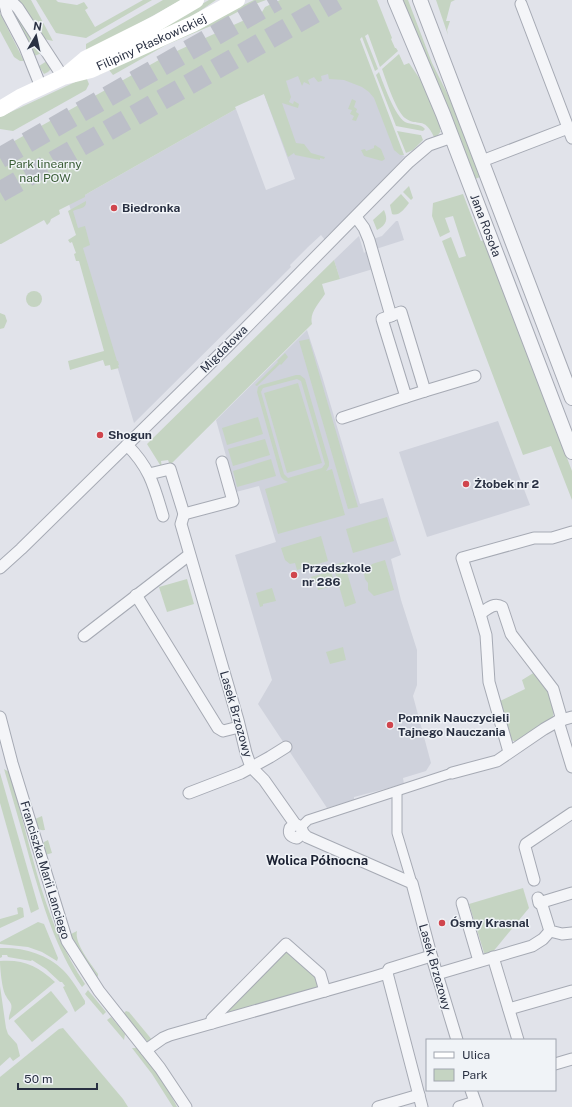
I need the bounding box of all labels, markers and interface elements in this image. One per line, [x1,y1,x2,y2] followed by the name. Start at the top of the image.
[94,11,209,74] street label: Filipiny Płaskowickiej
[16,16,56,56] north arrow
[32,20,43,33] text: N
[8,157,82,185] park label: Park linearny nad POW
[467,192,504,259] street label: Jana Rosoła
[122,201,180,215] place label: Biedronka
[109,203,119,213] marker: Biedronka
[197,322,251,376] street label: Migdałowa
[108,428,152,442] place label: Shogun
[95,430,105,440] marker: Shogun
[474,477,540,491] place label: Żłobek nr 2
[461,479,471,489] marker: Żłobek nr 2
[302,561,371,589] place label: Przedszkole nr 286
[289,570,299,580] marker: Przedszkole nr 286
[217,669,255,759] street label: Lasek Brzozowy
[398,711,509,739] place label: Pomnik Nauczycieli Tajnego Nauczania
[385,720,395,730] marker: Pomnik Nauczycieli Tajnego Nauczania
[17,799,73,941] street label: Franciszka Marii Lanciego
[266,853,368,868] district label: Wolica Północna
[450,916,530,930] place label: Ósmy Krasnal
[437,918,447,928] marker: Ósmy Krasnal
[416,922,454,1012] street label: Lasek Brzozowy
[426,1039,556,1091] legend
[462,1048,490,1062] text: Ulica
[18,1065,97,1091] scale bar
[462,1068,488,1082] text: Park
[24,1072,52,1086] text: 50 m

